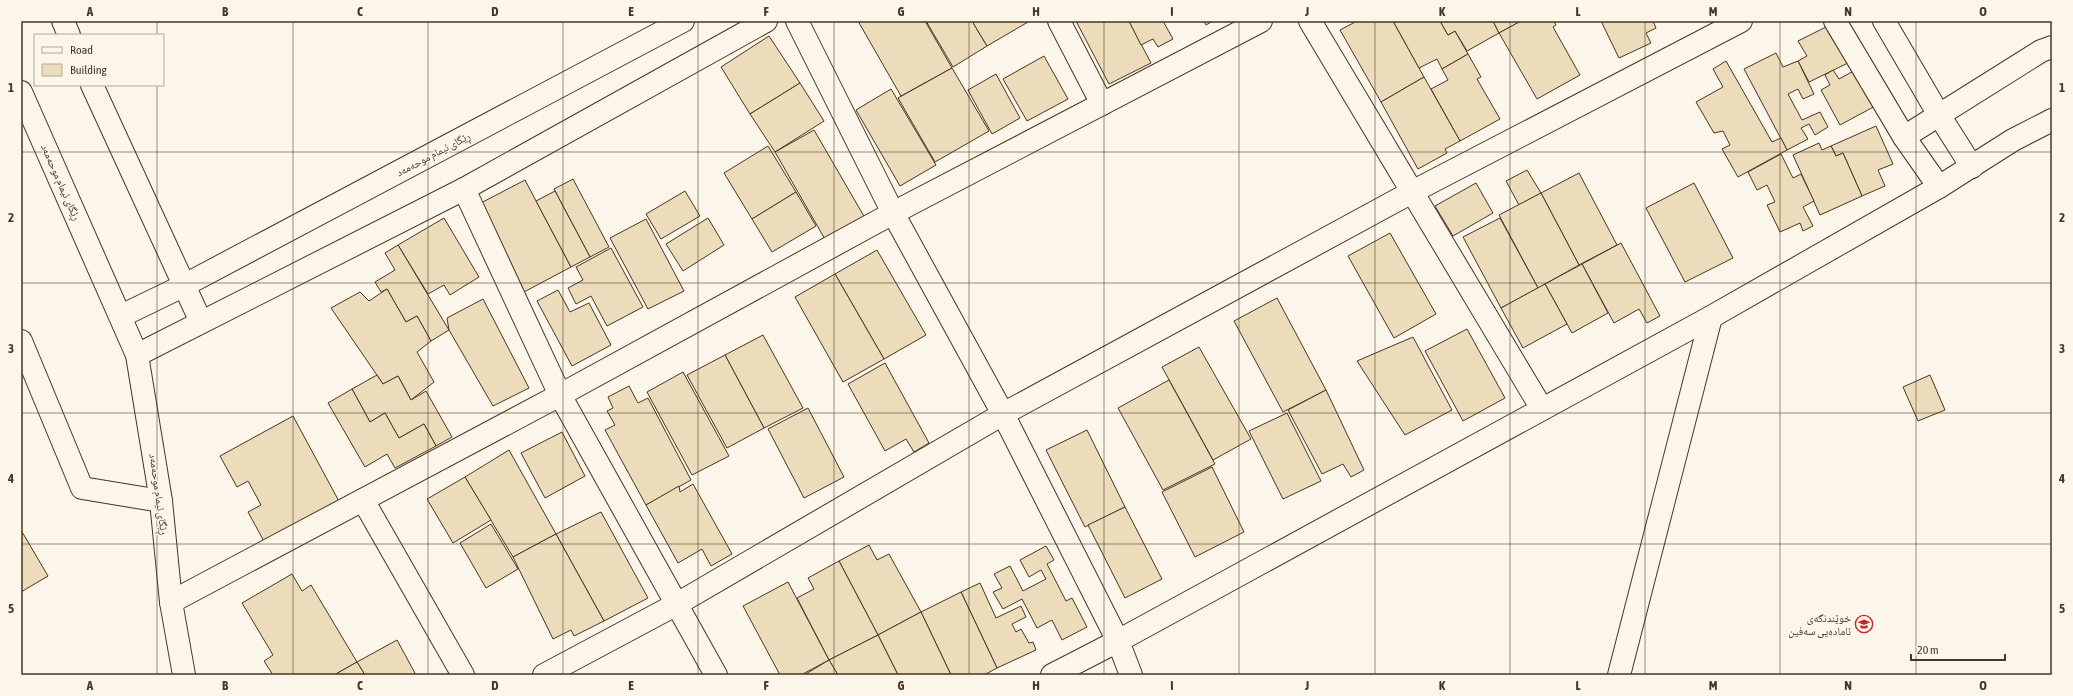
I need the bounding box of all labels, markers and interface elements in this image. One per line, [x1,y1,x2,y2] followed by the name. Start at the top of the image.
[86,4,94,19] text: A
[222,4,229,19] text: B
[357,4,363,19] text: C
[491,4,499,19] text: D
[628,4,634,19] text: E
[763,4,769,19] text: F
[898,4,905,19] text: G
[1032,4,1040,19] text: H
[1170,4,1174,19] text: I
[1304,4,1309,19] text: J
[1439,4,1446,19] text: K
[1575,4,1581,19] text: L
[1709,4,1718,19] text: M
[1844,4,1852,19] text: N
[1979,4,1987,19] text: O
[34,34,164,86] legend
[70,43,93,57] text: Road
[70,63,108,77] text: Building
[8,80,14,95] text: 1
[2059,80,2065,95] text: 1
[394,129,474,182] street label: ڕێگای ئیمام موحەمەد
[36,142,83,223] street label: ڕێگای ئیمام موحەمەد
[8,210,14,225] text: 2
[2059,210,2065,225] text: 2
[8,341,14,356] text: 3
[2059,341,2065,356] text: 3
[144,453,171,536] street label: ڕێگای ئیمام موحەمەد
[7,471,14,486] text: 4
[2058,471,2065,486] text: 4
[8,601,14,616] text: 5
[2059,601,2065,616] text: 5
[1788,612,1851,638] place label: خوێندنگەی ئامادەیی سەفین
[1854,614,1874,634] school or university icon: خوێندنگەی ئامادەیی سەفین
[1911,636,2005,662] scale bar
[1917,643,1939,657] text: 20 m
[86,678,94,693] text: A
[222,678,229,693] text: B
[357,678,363,693] text: C
[491,678,499,693] text: D
[628,678,634,693] text: E
[763,678,769,693] text: F
[898,678,905,693] text: G
[1032,678,1040,693] text: H
[1170,678,1174,693] text: I
[1304,678,1309,693] text: J
[1439,678,1446,693] text: K
[1575,678,1581,693] text: L
[1709,678,1718,693] text: M
[1844,678,1852,693] text: N
[1979,678,1987,693] text: O

